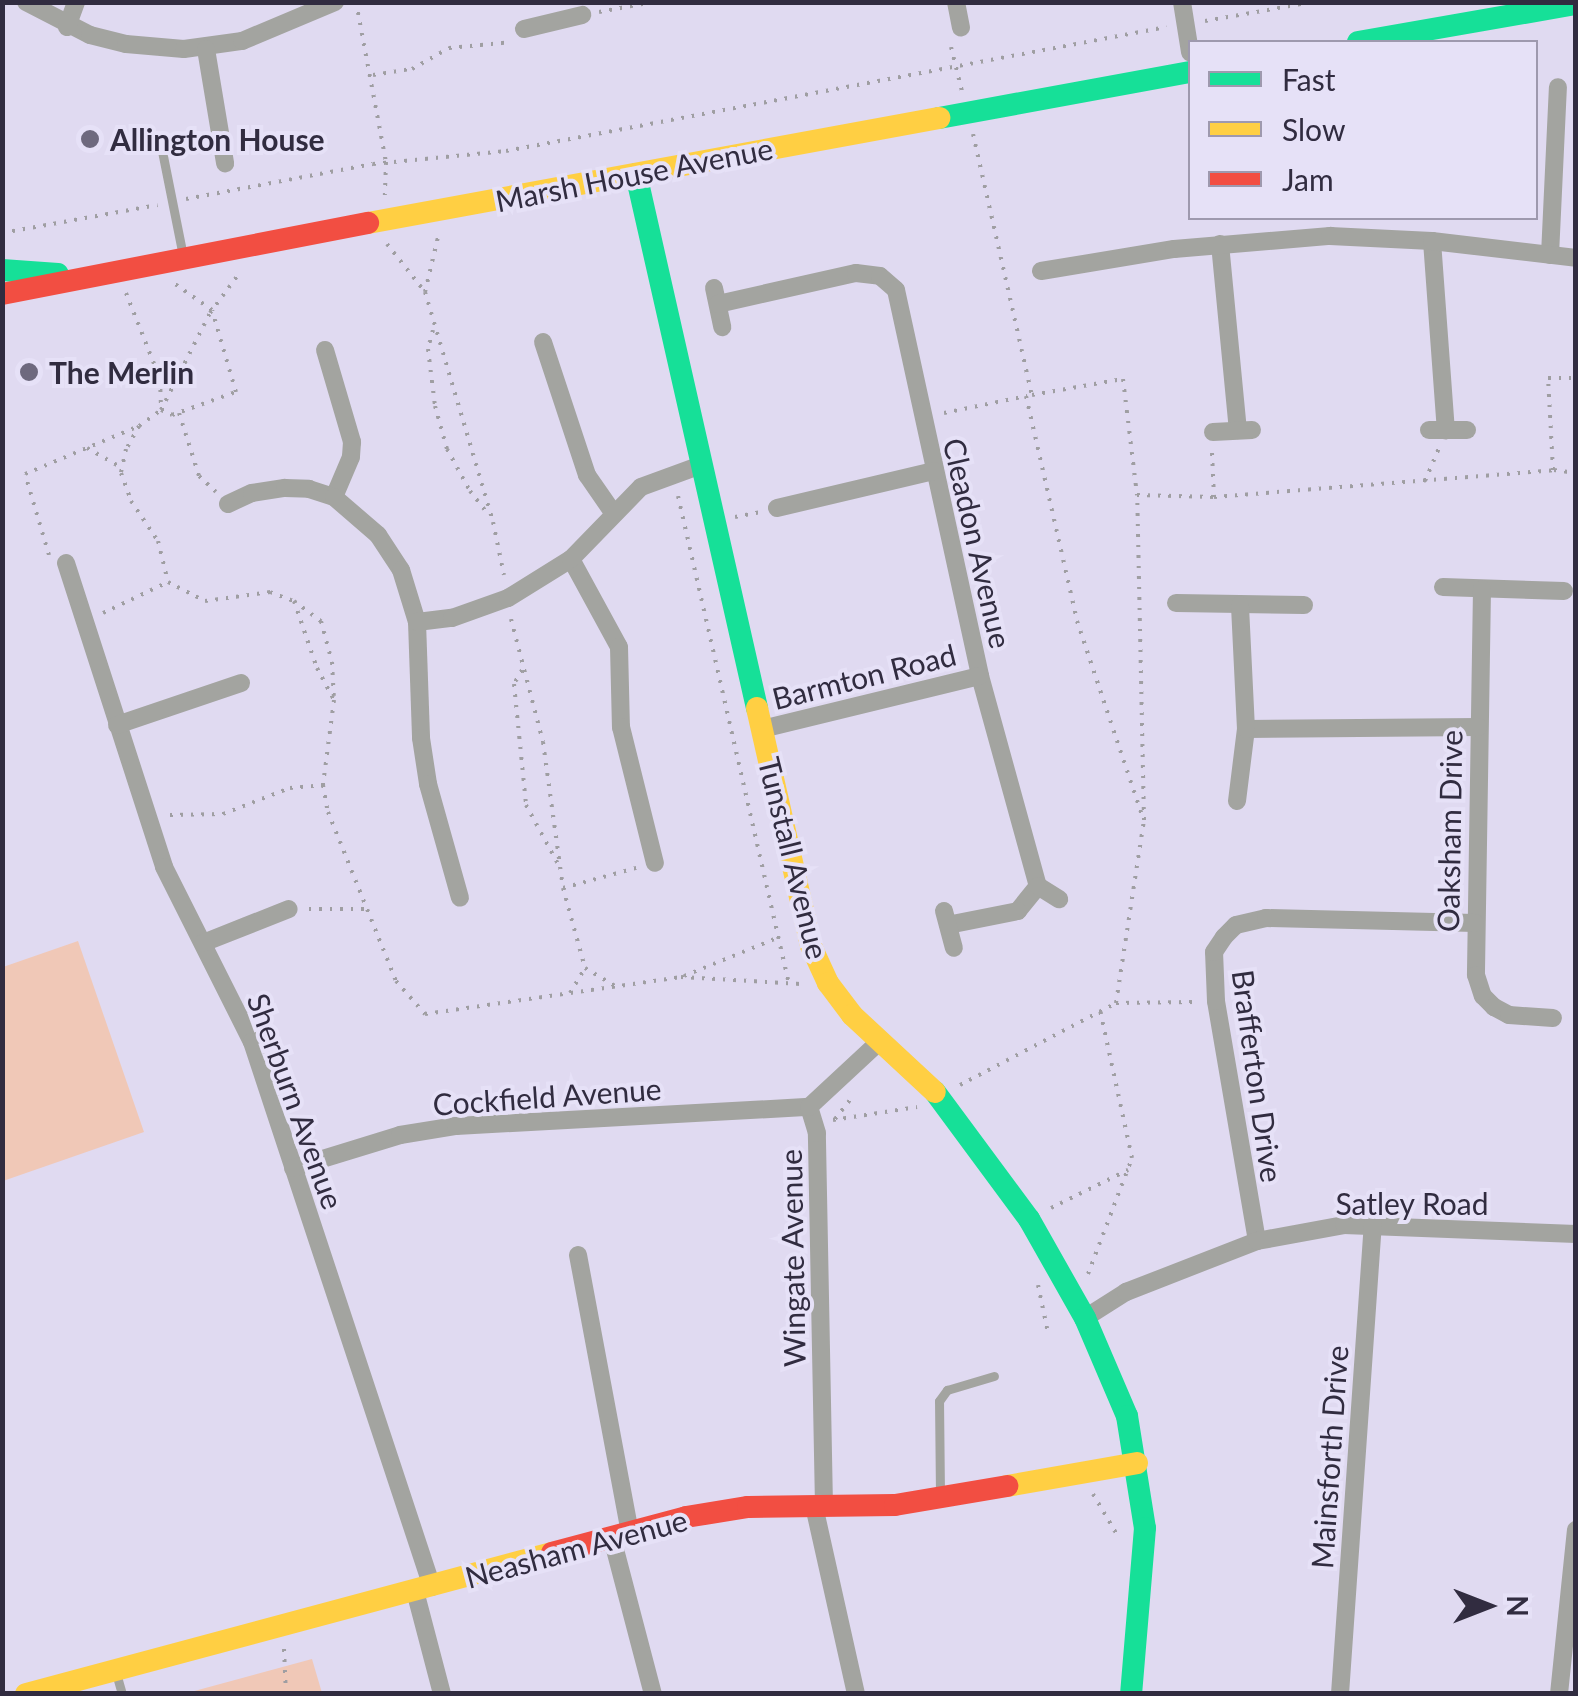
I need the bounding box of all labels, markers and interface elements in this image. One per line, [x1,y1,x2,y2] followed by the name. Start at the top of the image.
[1188,40,1538,220] legend
[1282,61,1336,97] text: Fast
[1282,111,1345,147] text: Slow
[110,121,325,157] place label: Allington House
[79,128,101,150] marker: Allington House
[492,129,776,219] street label: Marsh House Avenue
[1282,161,1334,197] text: Jam
[49,354,194,390] place label: The Merlin
[18,361,40,383] marker: The Merlin
[936,434,1020,652] street label: Cleadon Avenue
[768,636,960,716] street label: Barmton Road
[1429,730,1469,932] street label: Oaksham Drive
[751,753,837,963] street label: Tunstall Avenue
[1225,967,1291,1185] street label: Brafferton Drive
[240,988,352,1214] street label: Sherburn Avenue
[431,1070,663,1122] street label: Cockfield Avenue
[772,1148,812,1368] street label: Wingate Avenue
[1335,1185,1489,1221] street label: Satley Road
[1303,1344,1355,1570] street label: Mainsforth Drive
[461,1501,691,1595] street label: Neasham Avenue
[1438,1556,1538,1656] north arrow
[1501,1595,1535,1617] text: N

